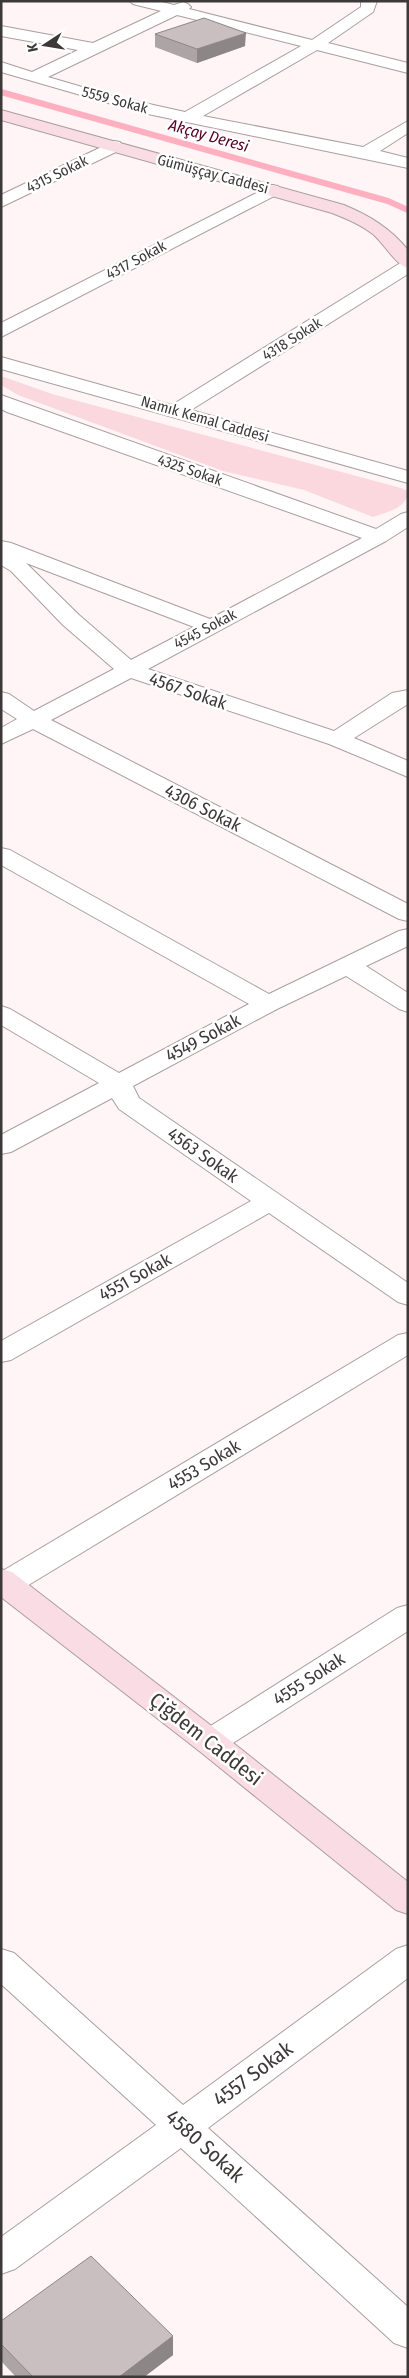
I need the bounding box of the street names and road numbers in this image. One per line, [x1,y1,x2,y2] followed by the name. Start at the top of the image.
[80,83,150,117] street label: 5559 Sokak
[23,151,91,197] street label: 4315 Sokak
[155,151,271,197] street label: Gümüşçay Caddesi
[103,237,169,283] street label: 4317 Sokak
[259,314,325,364] street label: 4318 Sokak
[139,392,271,446] street label: Namık Kemal Caddesi
[155,451,225,489] street label: 4325 Sokak
[171,605,239,653] street label: 4545 Sokak
[146,667,230,715] street label: 4567 Sokak
[161,779,245,837] street label: 4306 Sokak
[162,1009,245,1067] street label: 4549 Sokak
[163,1123,243,1188] street label: 4563 Sokak
[95,1248,175,1306] street label: 4551 Sokak
[164,1434,245,1495] street label: 4553 Sokak
[269,1647,350,1710] street label: 4555 Sokak
[144,1687,268,1791] street label: Çiğdem Caddesi
[208,2035,298,2112] street label: 4557 Sokak
[160,2104,250,2188] street label: 4580 Sokak

